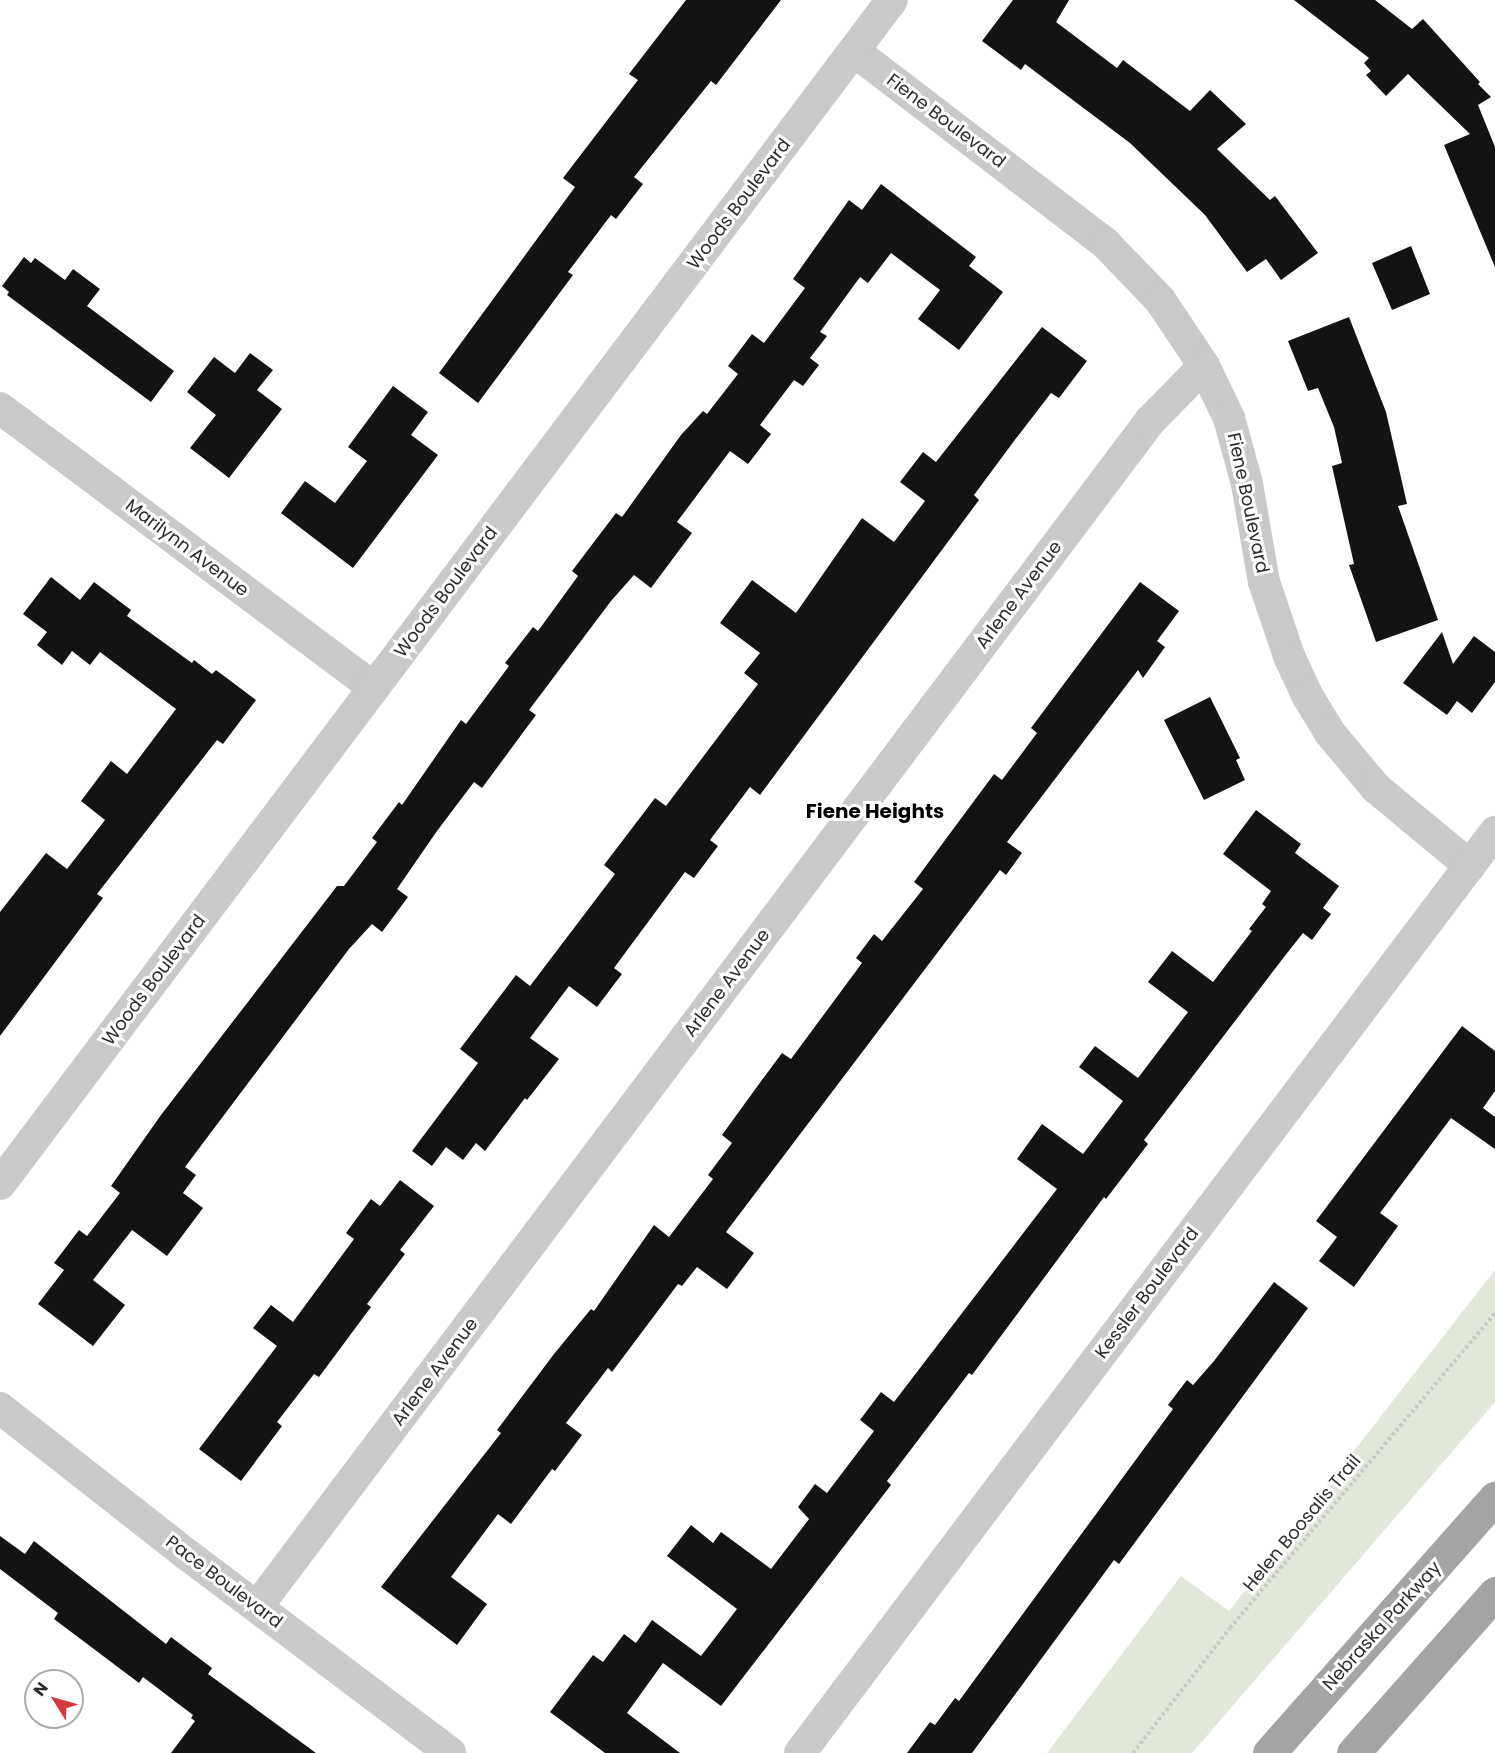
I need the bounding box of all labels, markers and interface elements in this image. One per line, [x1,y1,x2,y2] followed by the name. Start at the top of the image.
[882,69,1010,173] street label: Fiene Boulevard
[683,134,795,274] street label: Woods Boulevard
[1223,431,1273,575] street label: Fiene Boulevard
[121,495,253,601] street label: Marilynn Avenue
[390,522,502,662] street label: Woods Boulevard
[971,537,1067,653] street label: Arlene Avenue
[806,799,944,823] district label: Fiene Heights
[98,910,210,1050] street label: Woods Boulevard
[679,925,775,1041] street label: Arlene Avenue
[1091,1223,1203,1363] street label: Kessler Boulevard
[387,1314,483,1430] street label: Arlene Avenue
[1239,1450,1365,1596] street label: Helen Boosalis Trail
[161,1531,287,1633] street label: Pace Boulevard
[1318,1557,1446,1695] street label: Nebraska Parkway
[24,1669,84,1729] north arrow
[28,1677,54,1701] text: N

